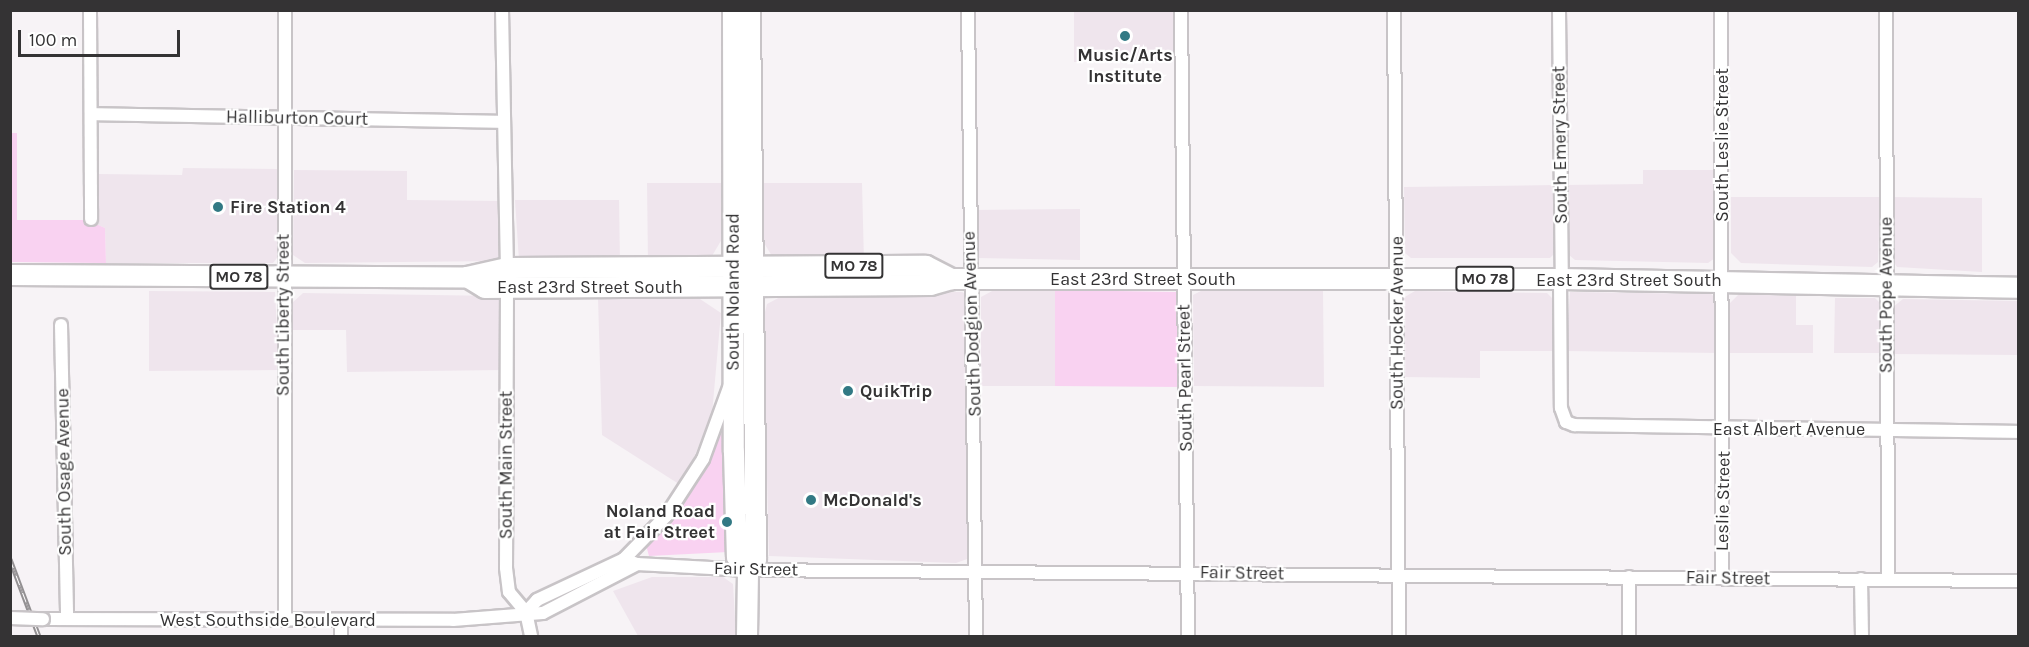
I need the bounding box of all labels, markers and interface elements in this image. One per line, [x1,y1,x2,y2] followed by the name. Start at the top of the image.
[21,18,183,56] scale bar
[29,29,77,51] text: 100 m
[1118,29,1132,43] marker: Music/Arts Institute
[1077,45,1173,88] place label: Music/Arts Institute
[1548,66,1572,224] street label: South Emery Street
[1711,68,1733,222] street label: South Leslie Street
[226,106,368,130] street label: Halliburton Court
[230,196,346,218] place label: Fire Station 4
[211,200,225,214] marker: Fire Station 4
[722,213,744,371] street label: South Noland Road
[1875,217,1897,373] street label: South Pope Avenue
[958,231,986,417] street label: South Dodgion Avenue
[272,234,294,396] street label: South Liberty Street
[1386,236,1408,410] street label: South Hocker Avenue
[824,253,884,279] road number: MO 78
[209,264,269,290] road number: MO 78
[1455,266,1515,292] road number: MO 78
[1050,268,1236,290] street label: East 23rd Street South
[1536,269,1722,291] street label: East 23rd Street South
[497,276,683,298] street label: East 23rd Street South
[1173,304,1197,452] street label: South Pearl Street
[860,380,932,402] place label: QuikTrip
[841,384,855,398] marker: QuikTrip
[52,388,76,556] street label: South Osage Avenue
[495,391,517,539] street label: South Main Street
[1713,418,1865,440] street label: East Albert Avenue
[1711,451,1735,551] street label: Leslie Street
[823,489,922,511] place label: McDonald's
[804,493,818,507] marker: McDonald's
[604,501,715,544] place label: Noland Road at Fair Street
[720,515,734,529] marker: Noland Road at Fair Street
[714,557,798,581] street label: Fair Street
[1200,561,1284,585] street label: Fair Street
[1686,566,1770,590] street label: Fair Street
[160,609,376,631] street label: West Southside Boulevard

